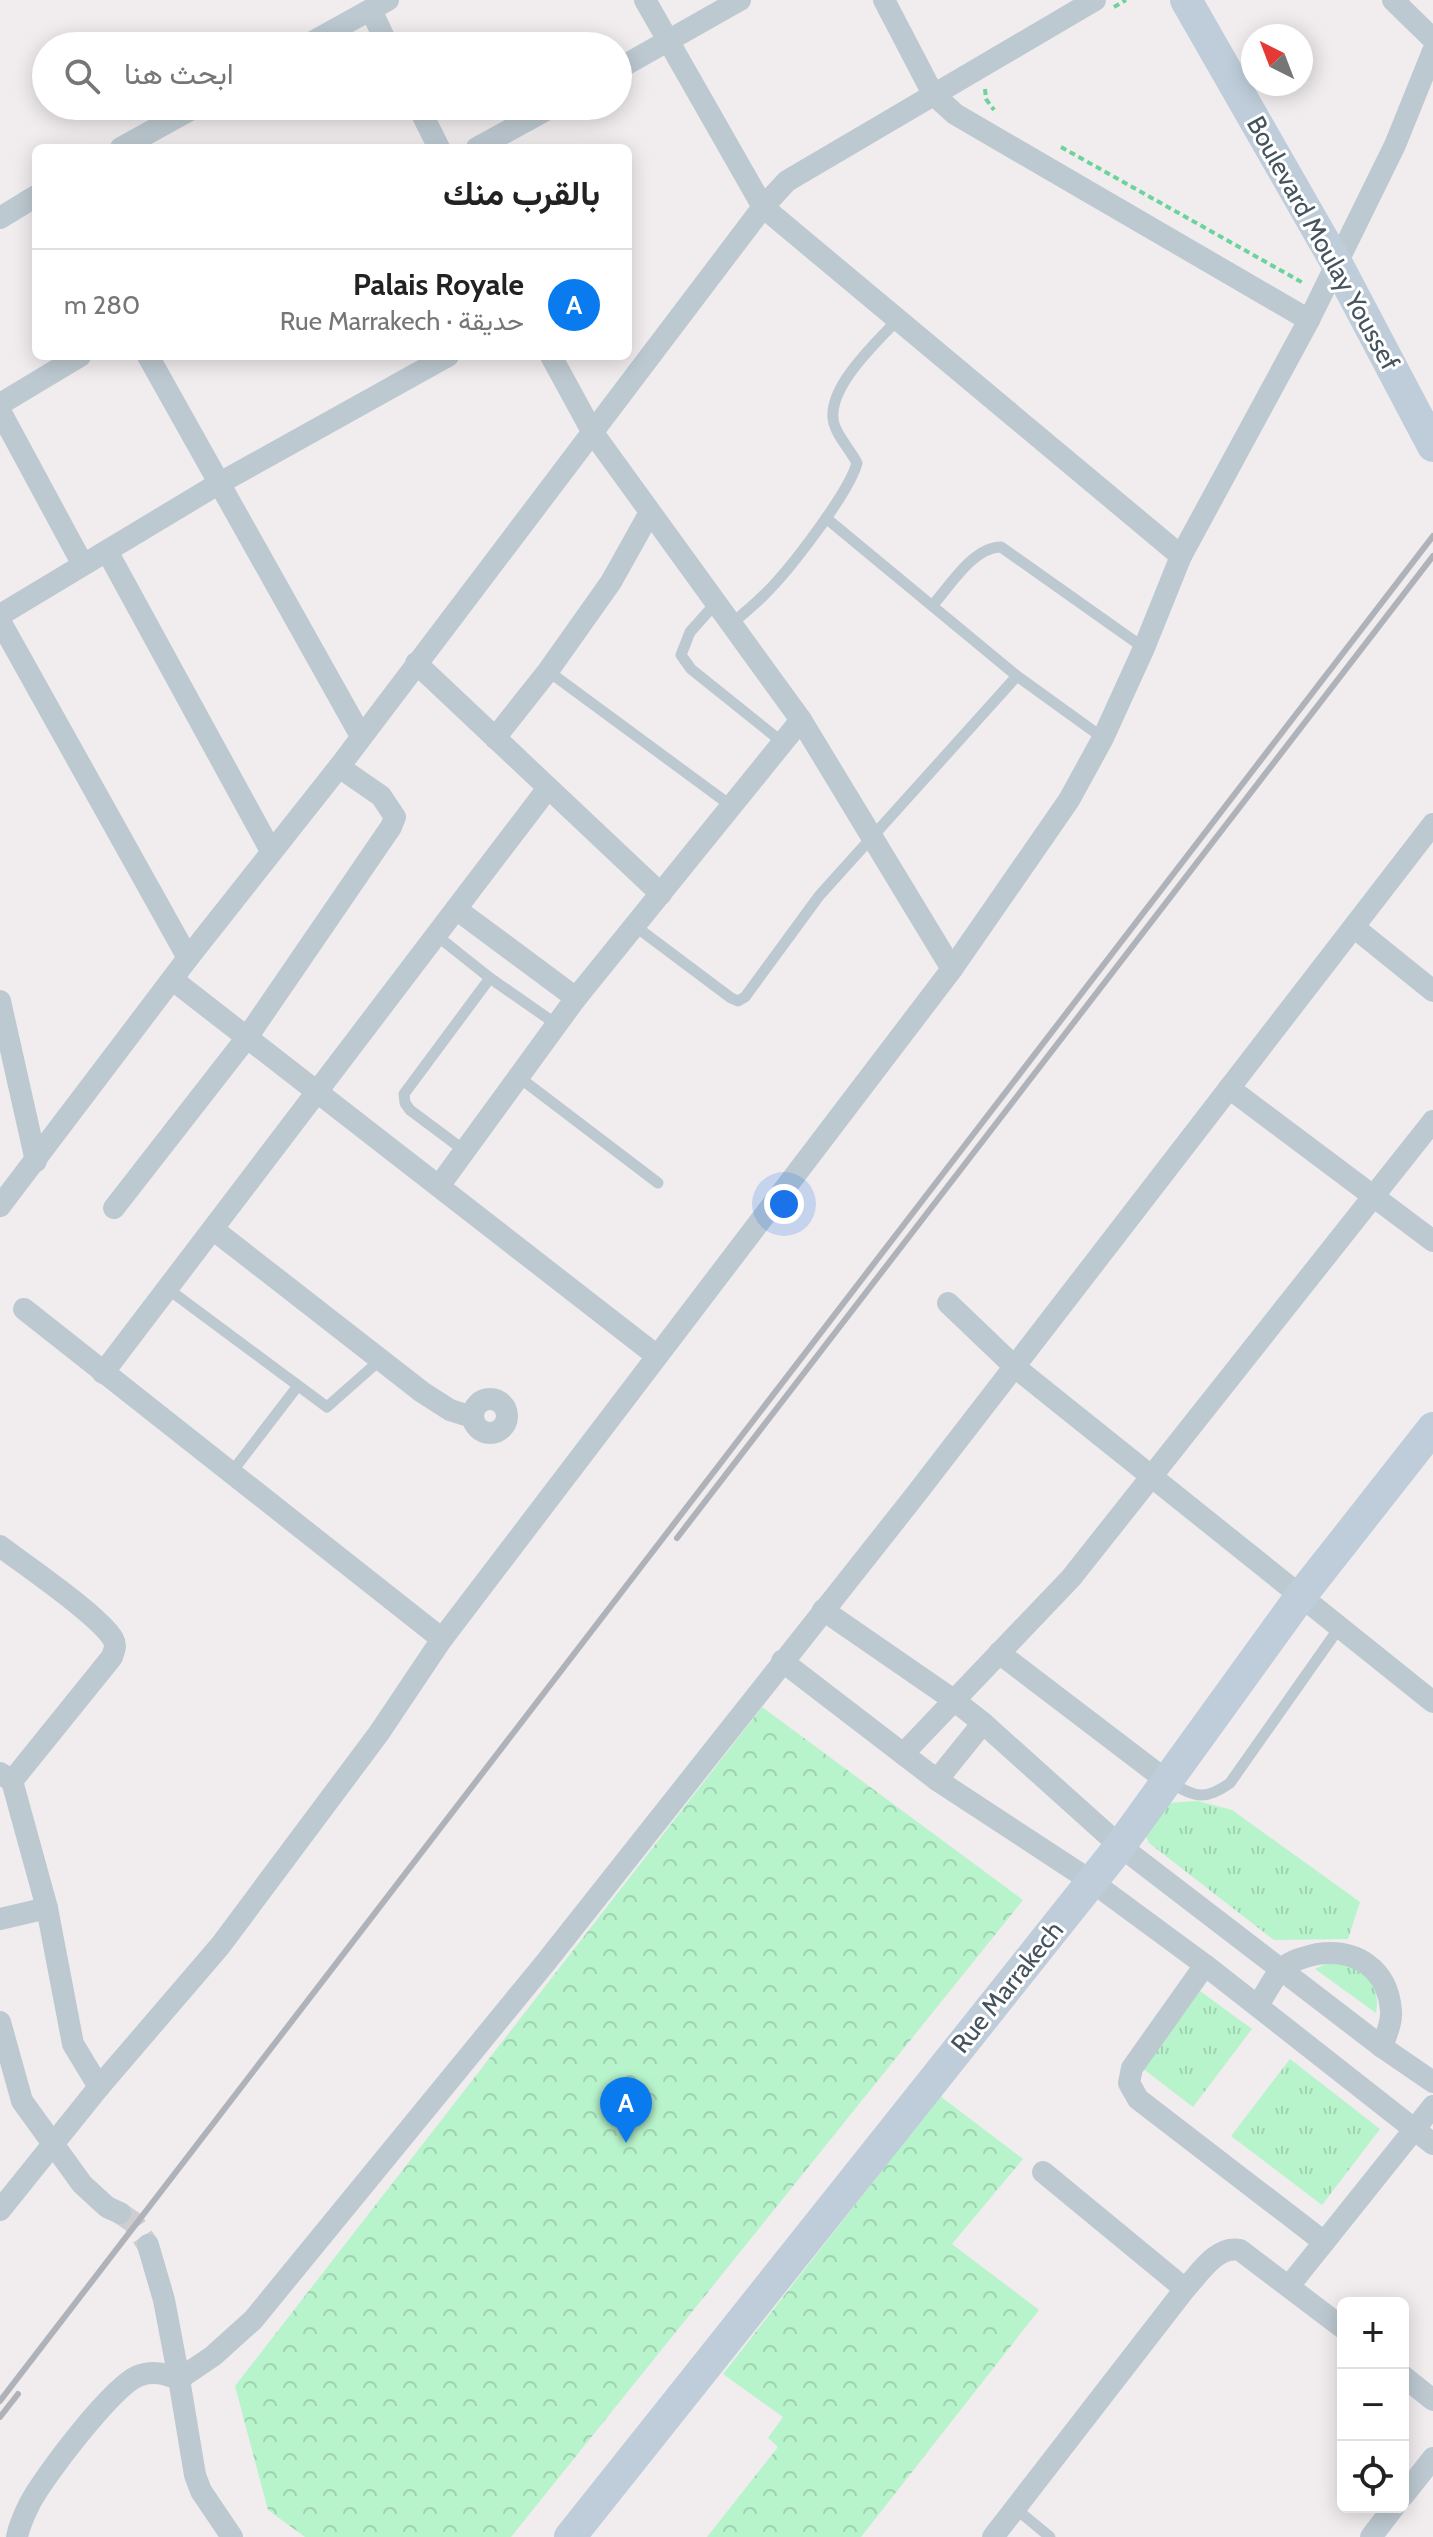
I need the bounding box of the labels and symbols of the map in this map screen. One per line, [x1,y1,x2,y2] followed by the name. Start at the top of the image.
[1241,24,1313,96] north arrow
[1240,110,1406,376] street label: Boulevard Moulay Youssef
[764,1184,804,1224] your location
[944,1915,1070,2059] street label: Rue Marrakech
[600,2077,652,2143] pin: A

